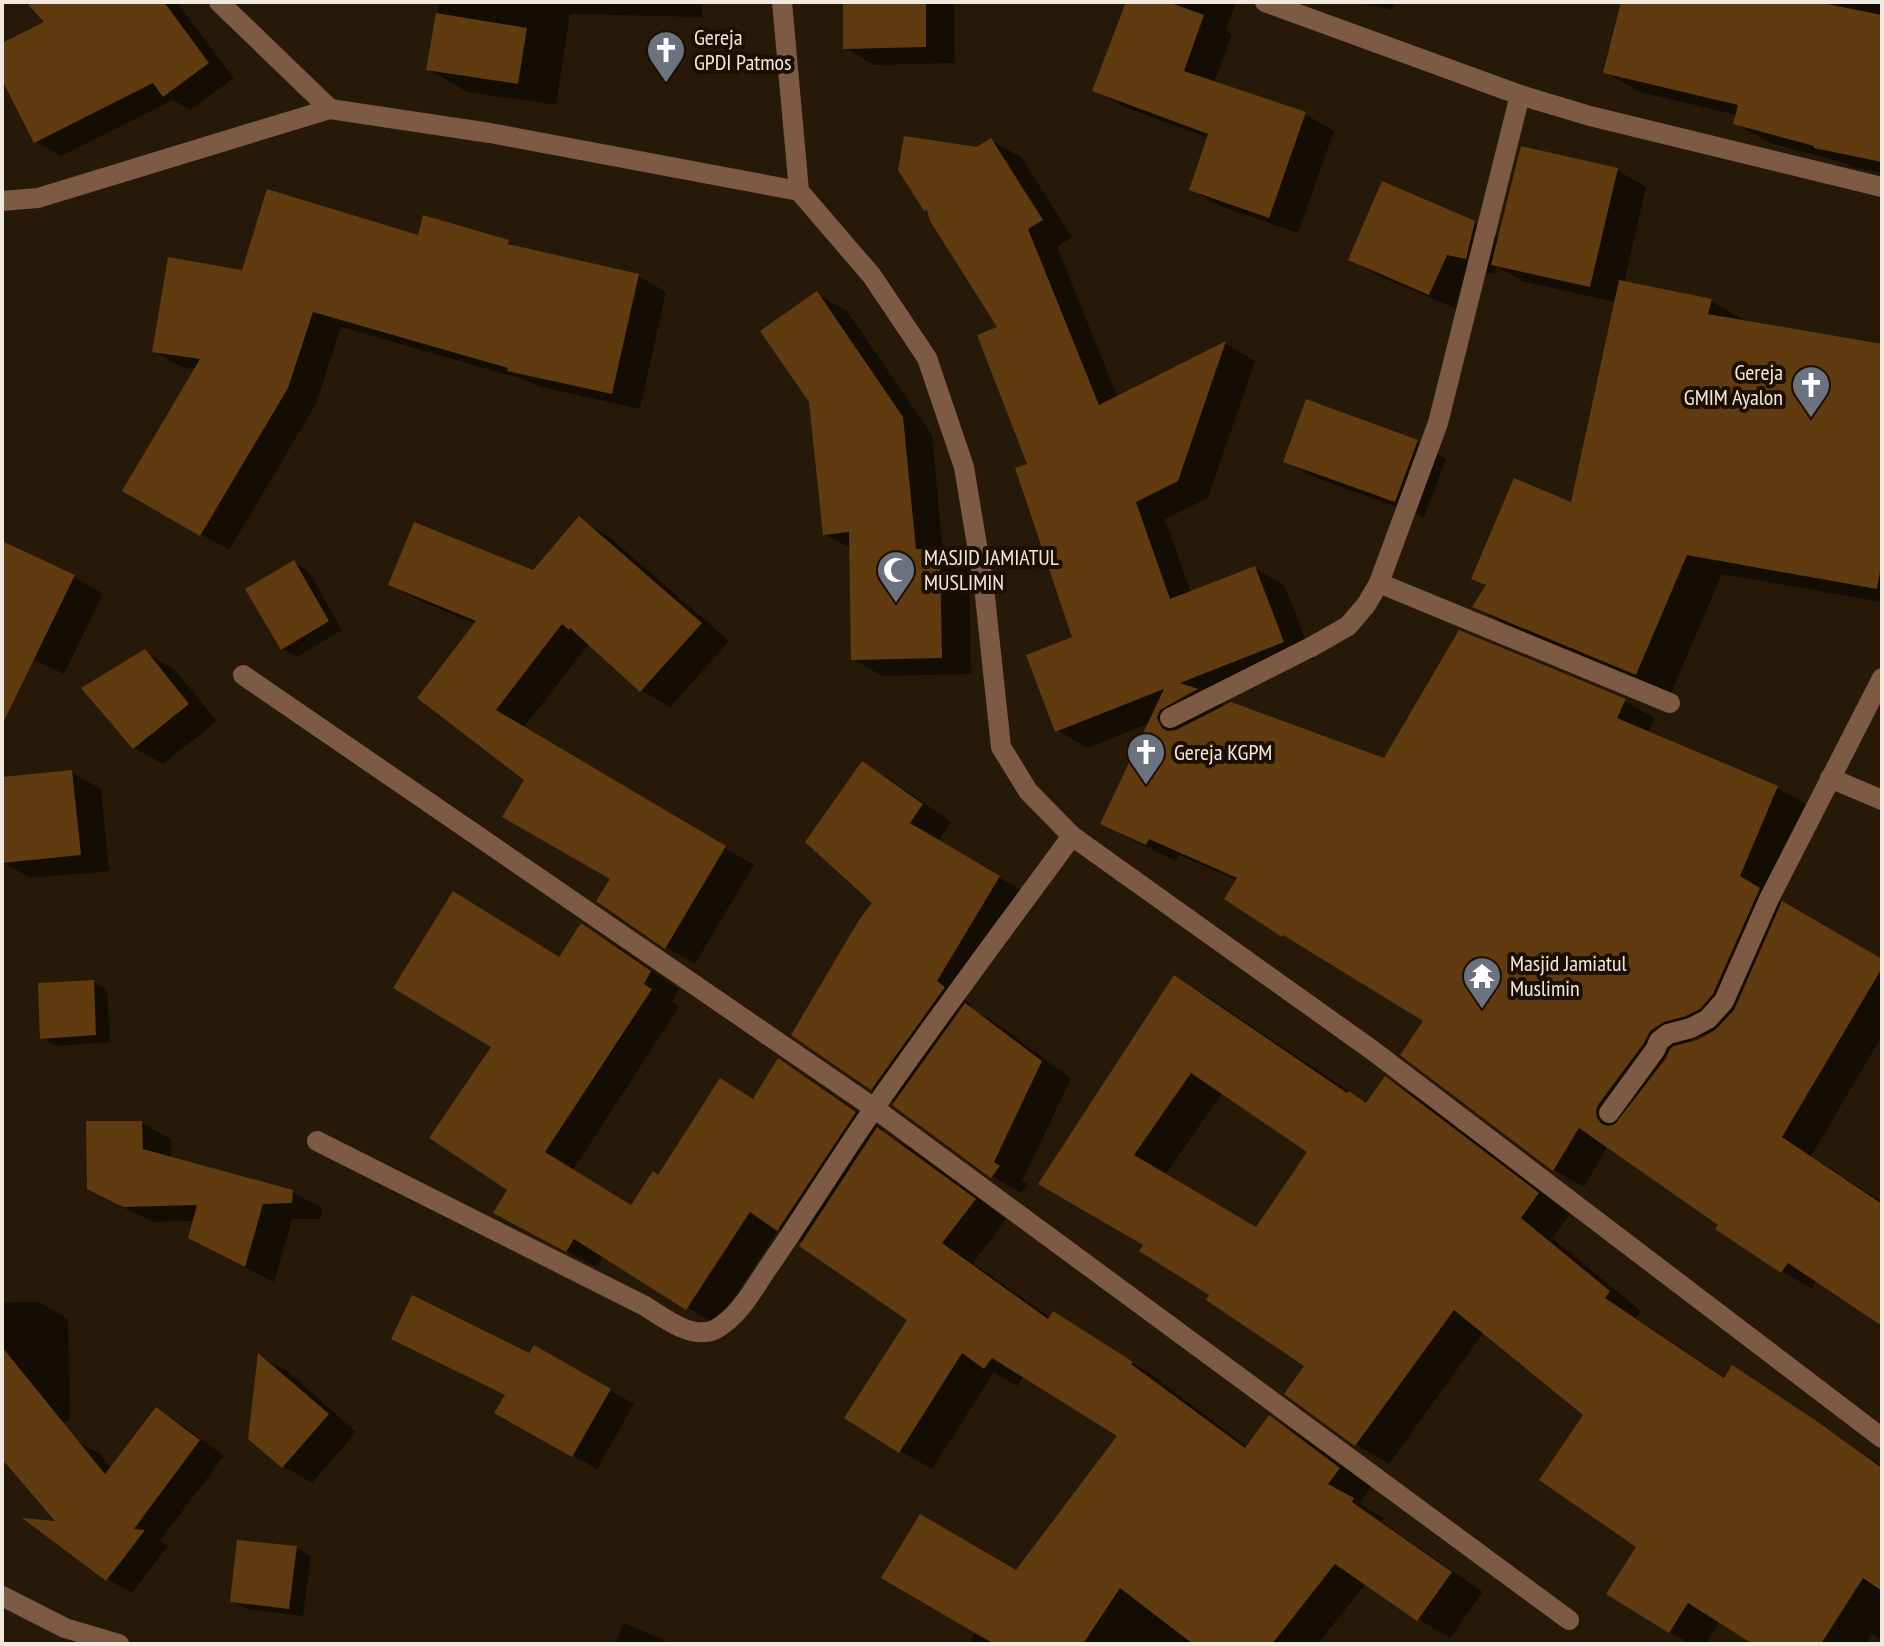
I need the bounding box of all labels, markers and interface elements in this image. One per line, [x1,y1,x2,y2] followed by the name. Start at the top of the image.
[694,23,792,76] place label: Gereja GPDI Patmos
[645,29,687,84] church icon: Gereja GPDI Patmos
[1684,358,1783,411] place label: Gereja GMIM Ayalon
[1790,364,1832,419] church icon: Gereja GMIM Ayalon
[924,543,1059,596] place label: MASJID JAMIATUL MUSLIMIN
[875,549,917,604] mosque icon: MASJID JAMIATUL MUSLIMIN
[1125,731,1167,786] church icon: Gereja KGPM
[1174,738,1272,766] place label: Gereja KGPM
[1510,949,1628,1002] place label: Masjid Jamiatul Muslimin
[1461,955,1503,1010] temple icon: Masjid Jamiatul Muslimin

